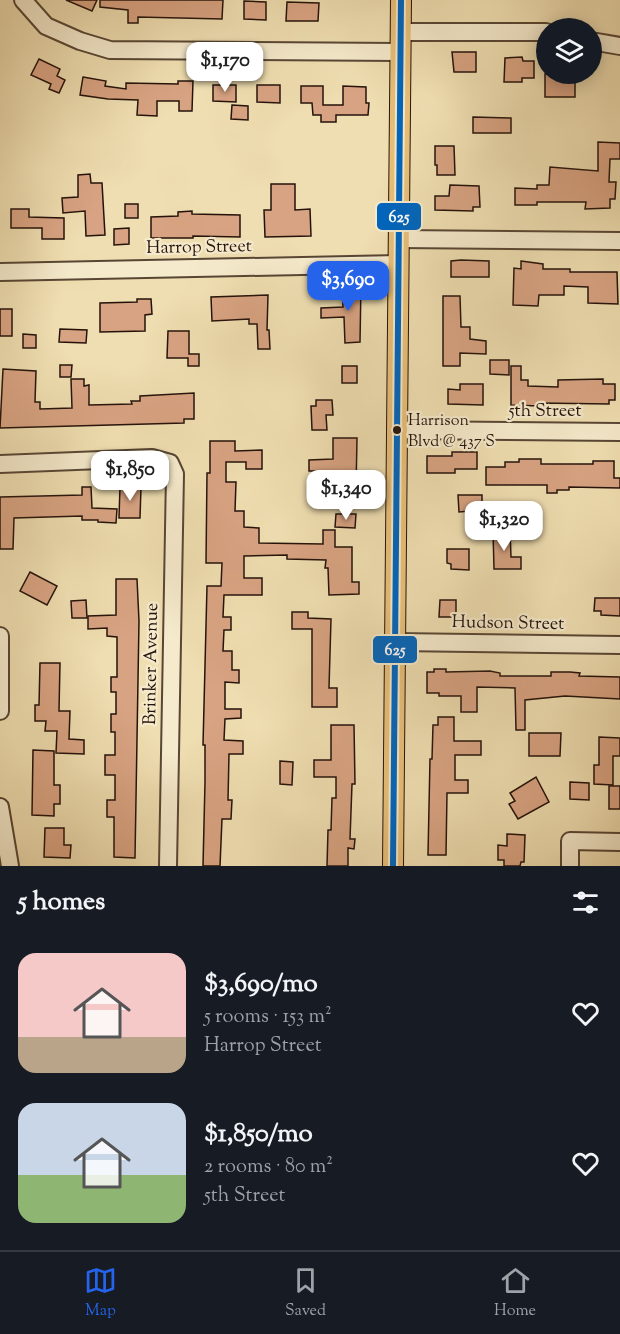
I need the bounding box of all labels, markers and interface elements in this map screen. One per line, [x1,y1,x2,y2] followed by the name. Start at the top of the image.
[536,18,602,84] map controls
[536,18,602,84] button: layers
[176,42,274,93] pin: $1,170
[200,47,250,76] text: $1,170
[376,202,422,231] line badge: 625
[389,207,410,230] text: 625
[146,234,252,262] street label: Harrop Street
[299,261,397,312] pin: $3,690
[321,266,375,295] text: $3,690
[507,399,582,425] street label: 5th Street
[408,410,495,454] place label: Harrison Blvd @ 437 S
[391,424,403,436] marker: Harrison Blvd @ 437 S
[81,451,179,502] pin: $1,850
[105,456,155,485] text: $1,850
[297,470,395,521] pin: $1,340
[320,475,372,504] text: $1,340
[455,501,553,552] pin: $1,320
[479,506,529,535] text: $1,320
[138,603,166,725] street label: Brinker Avenue
[451,610,565,638] street label: Hudson Street
[372,635,418,664] line badge: 625
[385,640,406,663] text: 625
[18,884,105,921] text: 5 homes
[569,886,602,919] icon: filters
[204,966,318,1003] text: $3,690/mo
[66,977,138,1049] icon: home
[569,997,602,1030] icon: heart
[204,1003,332,1032] text: 5 rooms · 153 m²
[204,1032,322,1061] text: Harrop Street
[204,1116,313,1153] text: $1,850/mo
[66,1127,138,1199] icon: home
[569,1147,602,1180] icon: heart
[204,1153,333,1182] text: 2 rooms · 80 m²
[204,1182,285,1211] text: 5th Street
[84,1264,117,1323] tab: Map
[285,1264,326,1323] tab: Saved
[494,1264,536,1323] tab: Home

